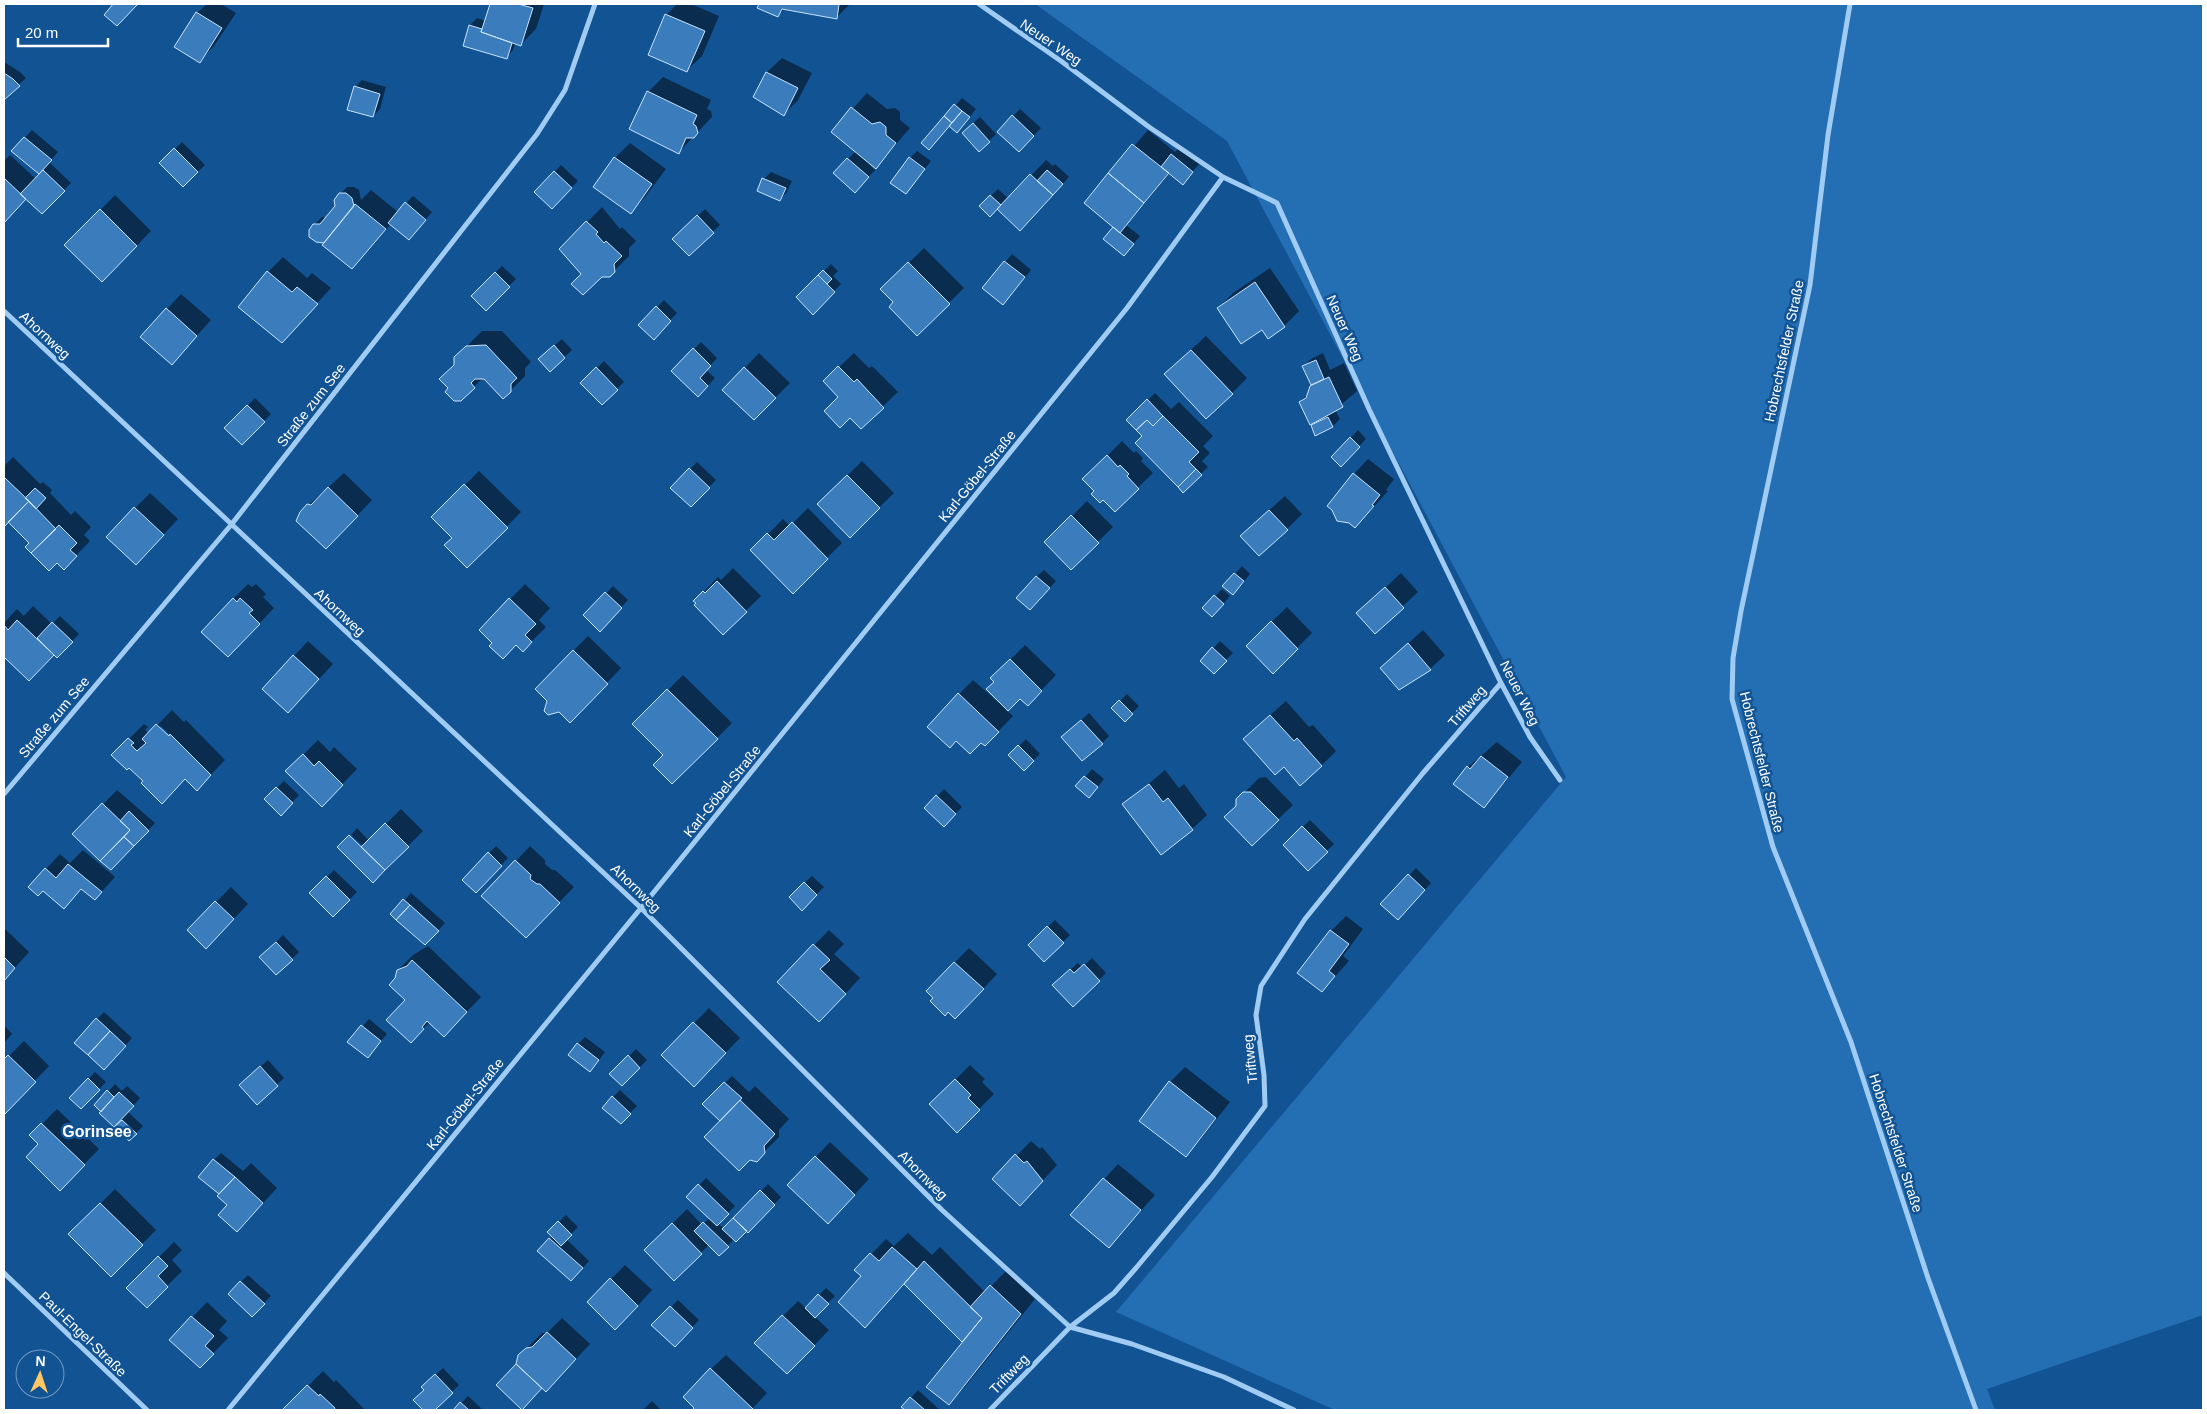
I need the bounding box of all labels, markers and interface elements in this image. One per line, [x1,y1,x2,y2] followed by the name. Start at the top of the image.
[18,15,108,47] scale bar
[1017,16,1085,68] street label: Neuer Weg
[25,24,58,41] text: 20 m
[1761,278,1807,423] street label: Hobrechtsfelder Straße
[1323,293,1367,363] street label: Neuer Weg
[16,308,74,362] street label: Ahornweg
[274,360,349,450] street label: Straße zum See
[935,427,1019,525] street label: Karl-Göbel-Straße
[311,585,369,639] street label: Ahornweg
[1497,658,1543,728] street label: Neuer Weg
[15,673,93,761] street label: Straße zum See
[1445,682,1489,730] street label: Triftweg
[1737,690,1787,834] street label: Hobrechtsfelder Straße
[680,742,764,840] street label: Karl-Göbel-Straße
[608,860,664,916] street label: Ahornweg
[1239,1034,1261,1084] street label: Triftweg
[423,1055,507,1153] street label: Karl-Göbel-Straße
[1866,1072,1926,1214] street label: Hobrechtsfelder Straße
[62,1123,132,1140] district label: Gorinsee
[895,1147,951,1203] street label: Ahornweg
[36,1288,130,1380] street label: Paul-Engel-Straße
[15,1349,65,1399] north arrow
[986,1351,1032,1397] street label: Triftweg
[35,1353,46,1369] text: N

